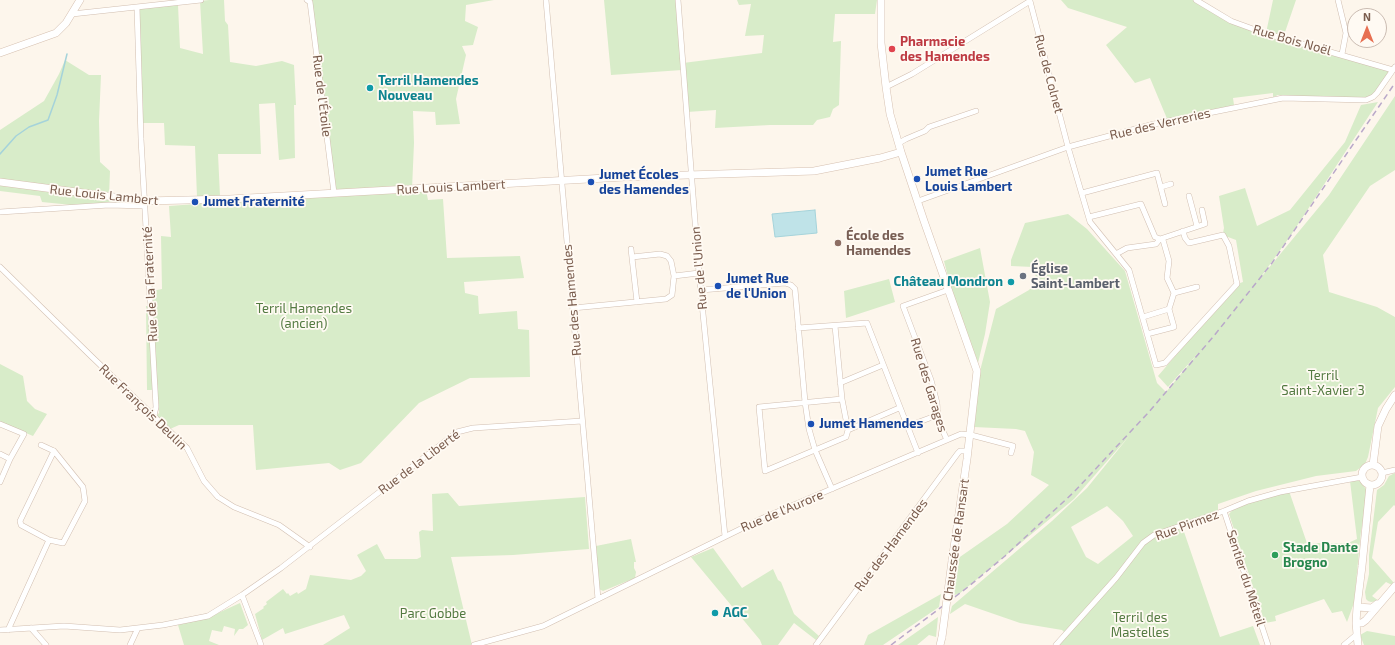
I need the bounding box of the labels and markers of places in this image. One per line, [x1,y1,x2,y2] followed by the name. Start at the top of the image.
[900,34,990,65] place label: Pharmacie des Hamendes
[887,44,897,54] marker: Pharmacie des Hamendes
[378,73,479,104] place label: Terril Hamendes Nouveau
[365,83,375,93] marker: Terril Hamendes Nouveau
[925,164,1012,195] place label: Jumet Rue Louis Lambert
[599,167,689,198] place label: Jumet Écoles des Hamendes
[912,174,922,184] marker: Jumet Rue Louis Lambert
[586,177,596,187] marker: Jumet Écoles des Hamendes
[203,194,305,210] place label: Jumet Fraternité
[190,197,200,207] marker: Jumet Fraternité
[846,228,911,259] place label: École des Hamendes
[833,238,843,248] marker: École des Hamendes
[1031,261,1120,292] place label: Église Saint-Lambert
[726,271,789,302] place label: Jumet Rue de l'Union
[1018,271,1028,281] marker: Église Saint-Lambert
[893,274,1003,290] place label: Château Mondron
[1006,277,1016,287] marker: Château Mondron
[713,281,723,291] marker: Jumet Rue de l'Union
[819,416,923,432] place label: Jumet Hamendes
[806,419,816,429] marker: Jumet Hamendes
[1283,540,1358,571] place label: Stade Dante Brogno
[1270,550,1280,560] marker: Stade Dante Brogno
[723,605,747,621] place label: AGC
[710,608,720,618] marker: AGC

